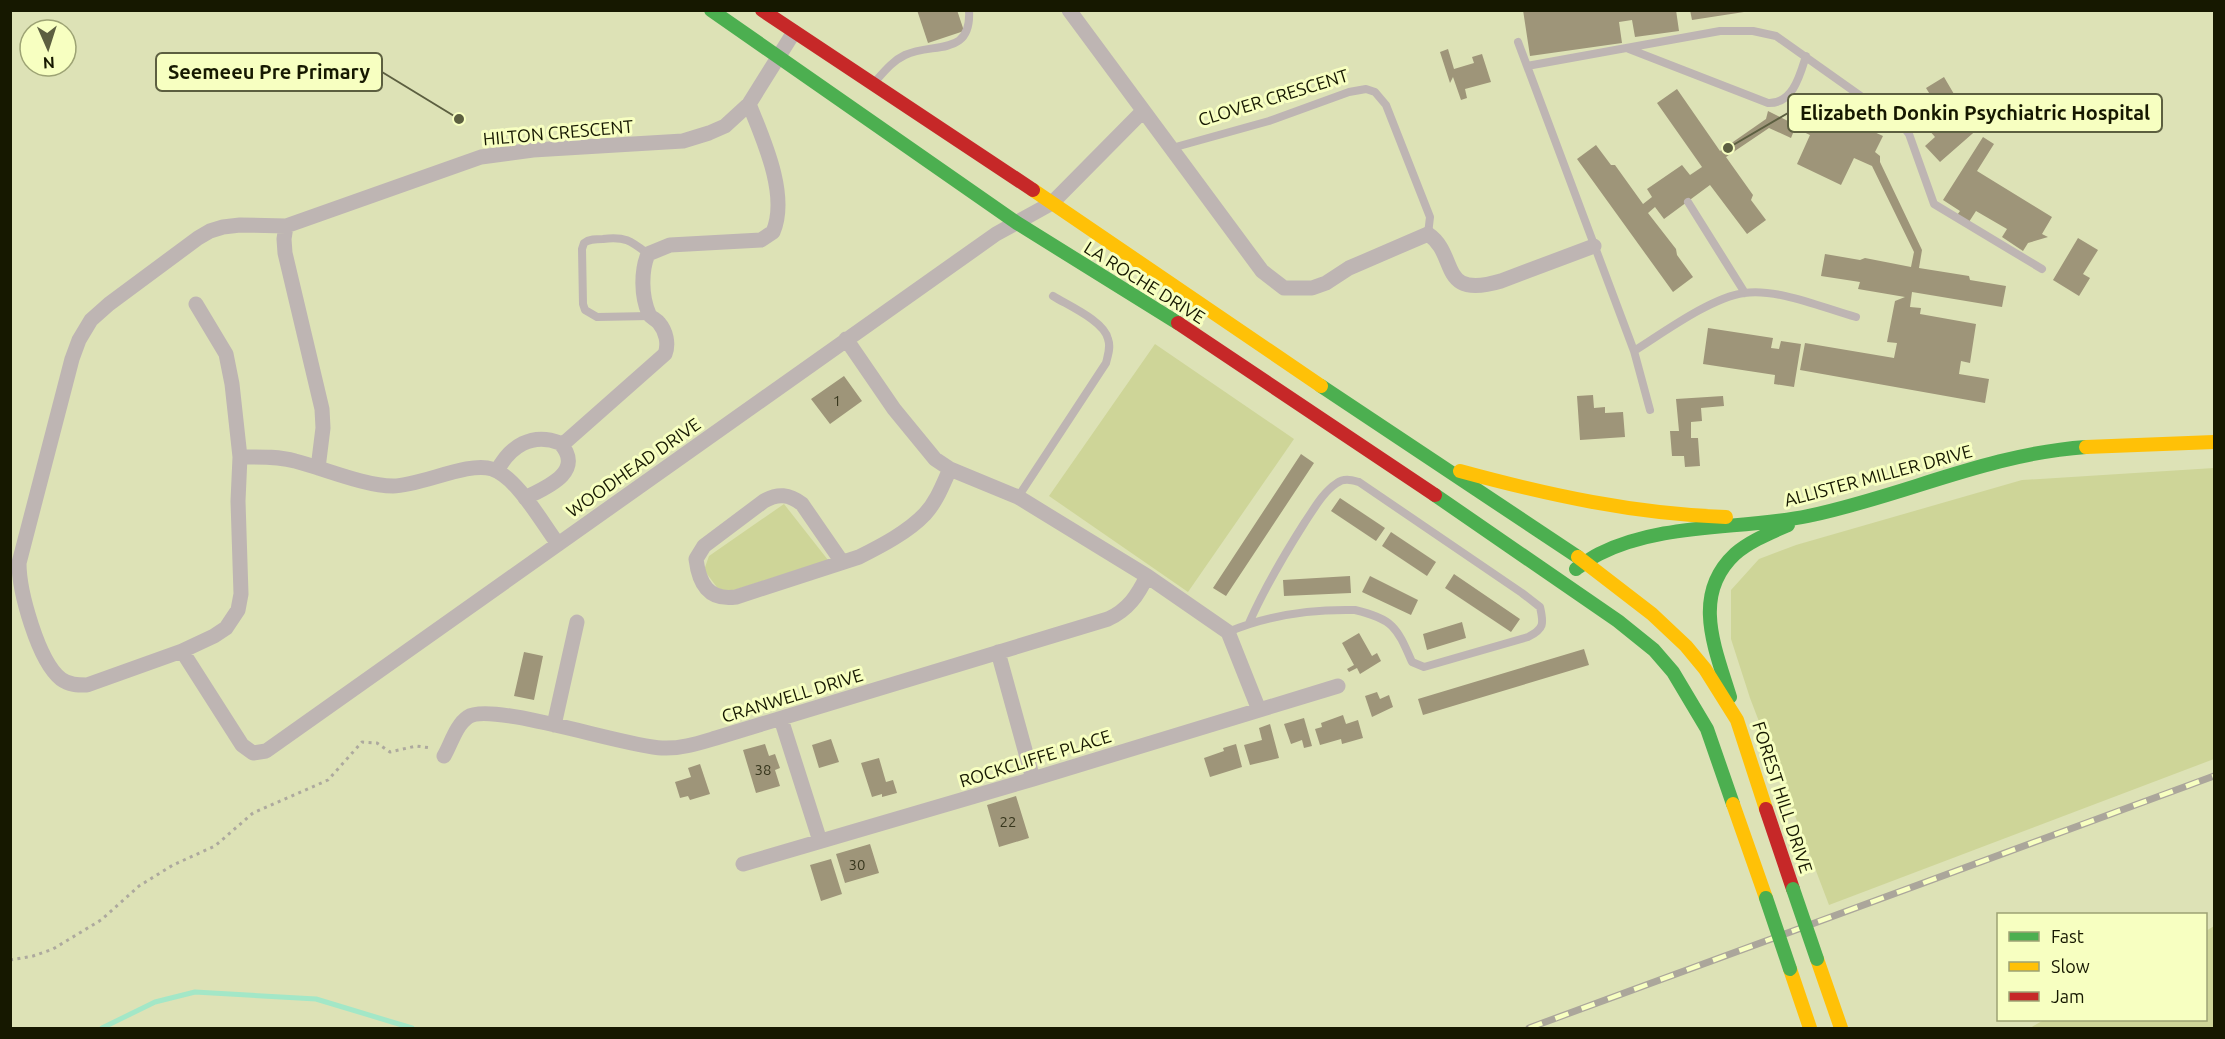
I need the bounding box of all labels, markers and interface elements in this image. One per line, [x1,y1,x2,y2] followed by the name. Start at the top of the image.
[18,18,78,78] north arrow
[156,53,382,91] callout: Seemeeu Pre Primary
[42,54,55,72] text: N
[168,60,370,83] text: Seemeeu Pre Primary
[1195,65,1351,129] street label: CLOVER CRESCENT
[1788,94,2162,132] callout: Elizabeth Donkin Psychiatric Hospital
[1800,101,2150,124] text: Elizabeth Donkin Psychiatric Hospital
[482,115,634,149] street label: HILTON CRESCENT
[1081,237,1209,327] street label: LA ROCHE DRIVE
[833,392,841,409] house number: 1
[562,413,704,521] street label: WOODHEAD DRIVE
[1782,440,1974,510] street label: ALLISTER MILLER DRIVE
[719,664,865,726] street label: CRANWELL DRIVE
[1749,719,1817,875] street label: FOREST HILL DRIVE
[957,725,1113,791] street label: ROCKCLIFFE PLACE
[755,761,771,778] house number: 38
[1000,813,1016,830] house number: 22
[849,856,865,873] house number: 30
[1997,913,2207,1021] legend
[2051,926,2084,946] text: Fast
[2051,956,2090,976] text: Slow
[2051,986,2085,1006] text: Jam

